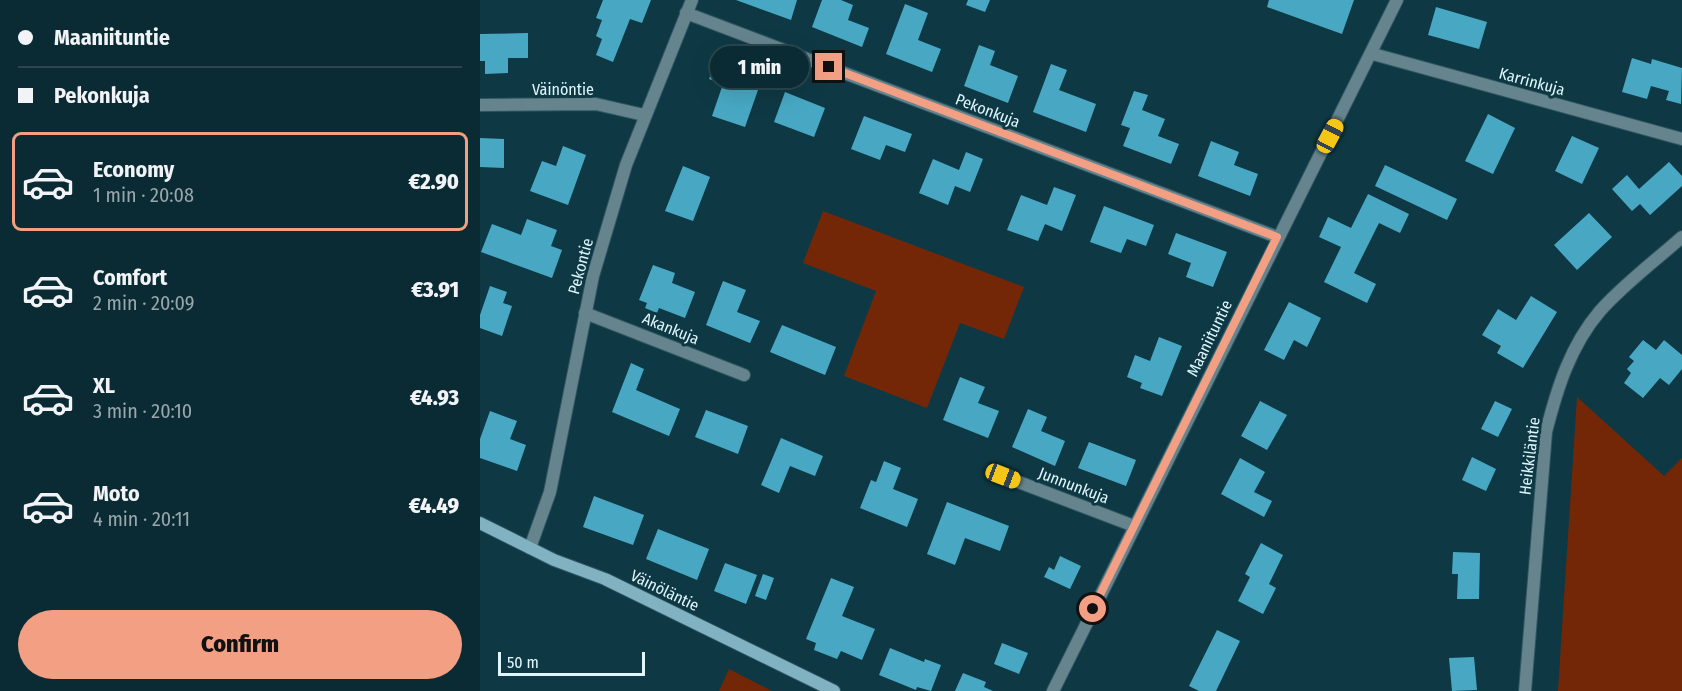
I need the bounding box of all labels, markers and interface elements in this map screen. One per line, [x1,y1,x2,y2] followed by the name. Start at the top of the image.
[54,24,170,51] text: Maaniituntie
[709,46,808,88] callout: 1 min
[815,53,842,80] route end
[738,55,781,79] text: 1 min
[1497,64,1567,99] street label: Karrinkuja
[532,80,594,99] street label: Väinöntie
[54,82,150,109] text: Pekonkuja
[953,89,1023,131] street label: Pekonkuja
[1314,116,1346,156] car
[21,155,75,209] icon: car
[93,156,174,183] text: Economy
[409,168,459,195] text: €2.90
[93,183,194,207] text: 1 min · 20:08
[564,236,597,296] street label: Pekontie
[21,263,75,317] icon: car
[93,264,167,291] text: Comfort
[411,276,459,303] text: €3.91
[93,291,195,315] text: 2 min · 20:09
[1183,297,1236,380] street label: Maaniituntie
[640,309,702,348] street label: Akankuja
[21,371,75,425] icon: car
[93,372,115,399] text: XL
[410,384,459,411] text: €4.93
[93,399,192,423] text: 3 min · 20:10
[1515,416,1544,496] street label: Heikkiläntie
[983,461,1023,491] car
[1036,463,1112,508] street label: Junnunkuja
[21,479,75,533] icon: car
[93,480,140,507] text: Moto
[409,492,459,519] text: €4.49
[93,507,190,531] text: 4 min · 20:11
[627,566,702,615] street label: Väinöläntie
[1079,595,1106,622] route start
[18,610,462,679] button: Confirm
[498,649,645,676] scale bar
[507,653,539,672] text: 50 m

